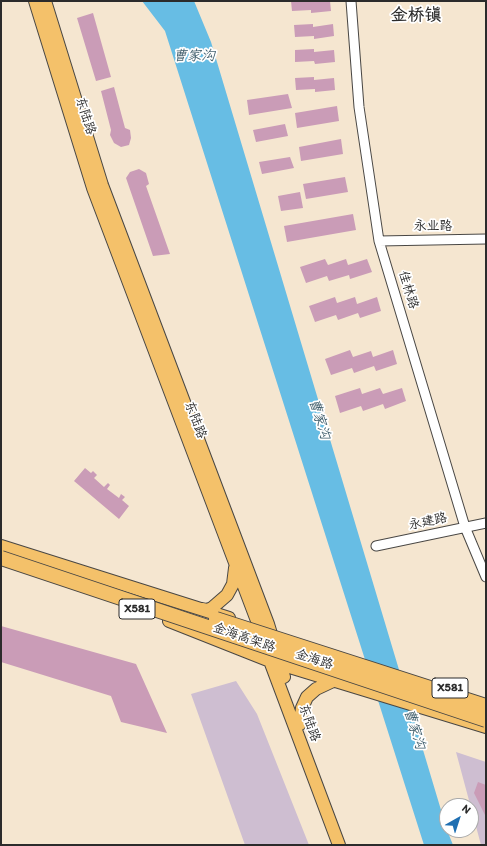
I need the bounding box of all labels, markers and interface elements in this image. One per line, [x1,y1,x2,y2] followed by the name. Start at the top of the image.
[391,6,441,26] district label: 金桥镇
[173,48,215,64] water label: 曹家沟
[72,95,98,137] street label: 东陆路
[414,219,452,235] street label: 永业路
[395,269,421,311] street label: 佳林路
[305,396,333,442] water label: 曹家沟
[181,399,209,441] street label: 东陆路
[407,510,449,534] street label: 永建路
[119,599,155,619] road number: X581
[211,620,277,656] street label: 金海高架路
[293,647,335,673] street label: 金海路
[432,678,468,698] road number: X581
[295,702,323,744] street label: 东陆路
[400,706,428,752] water label: 曹家沟
[439,798,479,838] north arrow
[459,802,473,816] text: N

